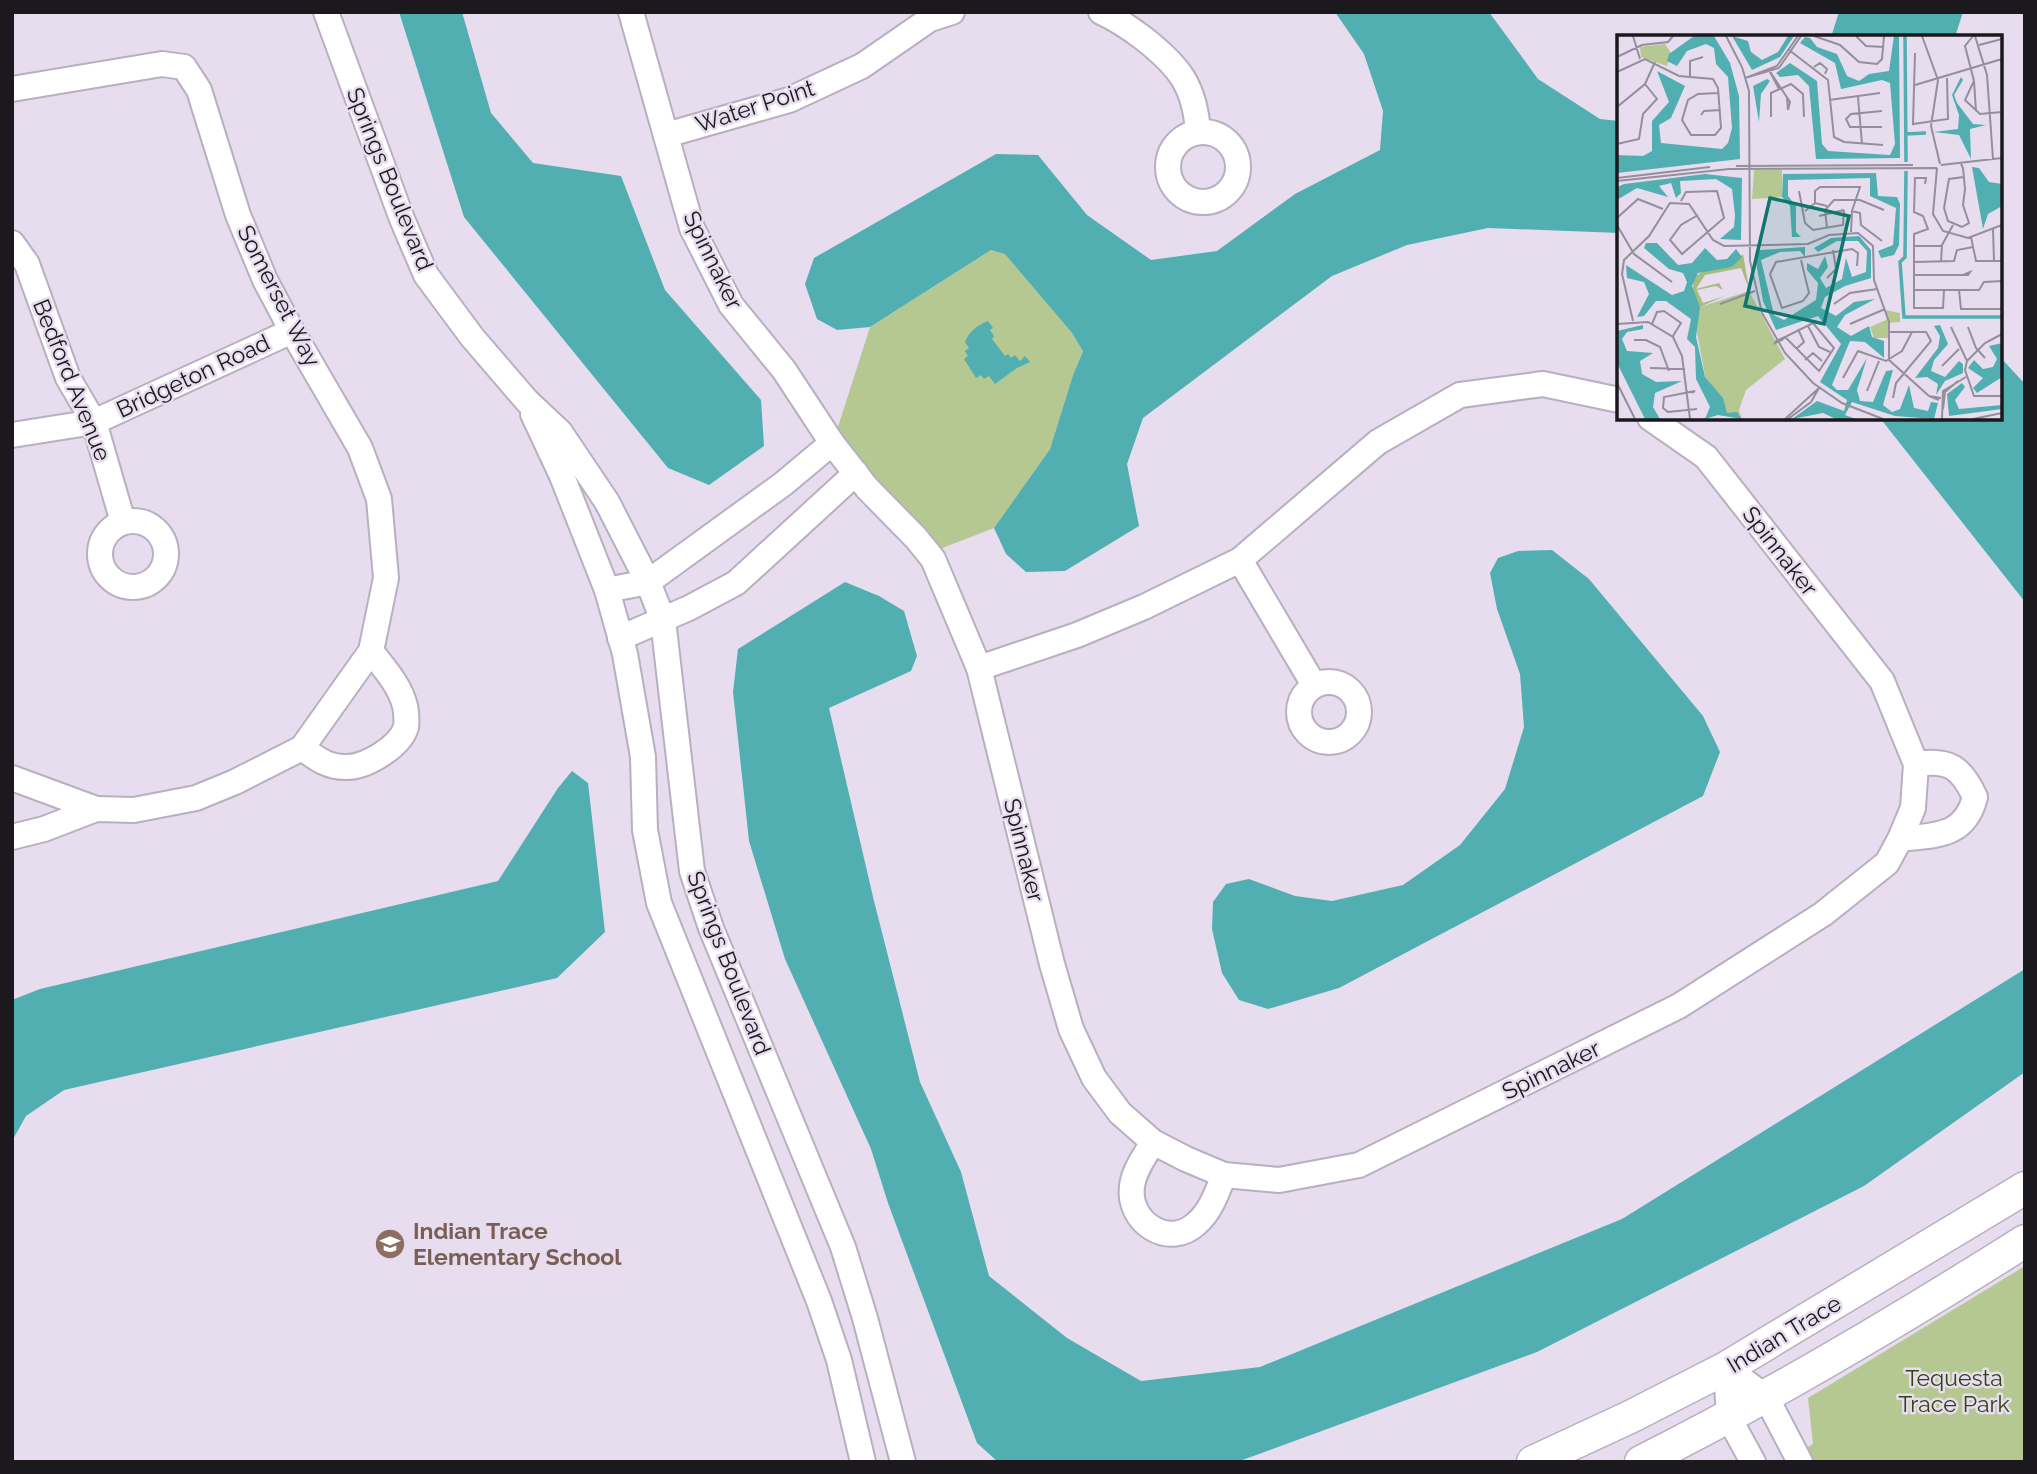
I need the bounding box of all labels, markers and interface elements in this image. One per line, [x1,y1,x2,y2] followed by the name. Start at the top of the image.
[1617,35,2002,420] inset map
[692,74,818,137] street label: Water Point
[342,84,439,274] street label: Springs Boulevard
[678,206,749,313] street label: Spinnaker
[232,221,327,371] street label: Somerset Way
[28,295,117,465] street label: Bedford Avenue
[112,328,274,423] street label: Bridgeton Road
[1737,501,1824,601] street label: Spinnaker
[999,795,1050,904] street label: Spinnaker
[682,867,777,1058] street label: Springs Boulevard
[1497,1034,1604,1105] street label: Spinnaker
[413,1217,622,1270] place label: Indian Trace Elementary School
[373,1227,407,1261] school or university icon: Indian Trace Elementary School
[1722,1289,1846,1378] street label: Indian Trace
[1898,1364,2010,1417] park label: Tequesta Trace Park

